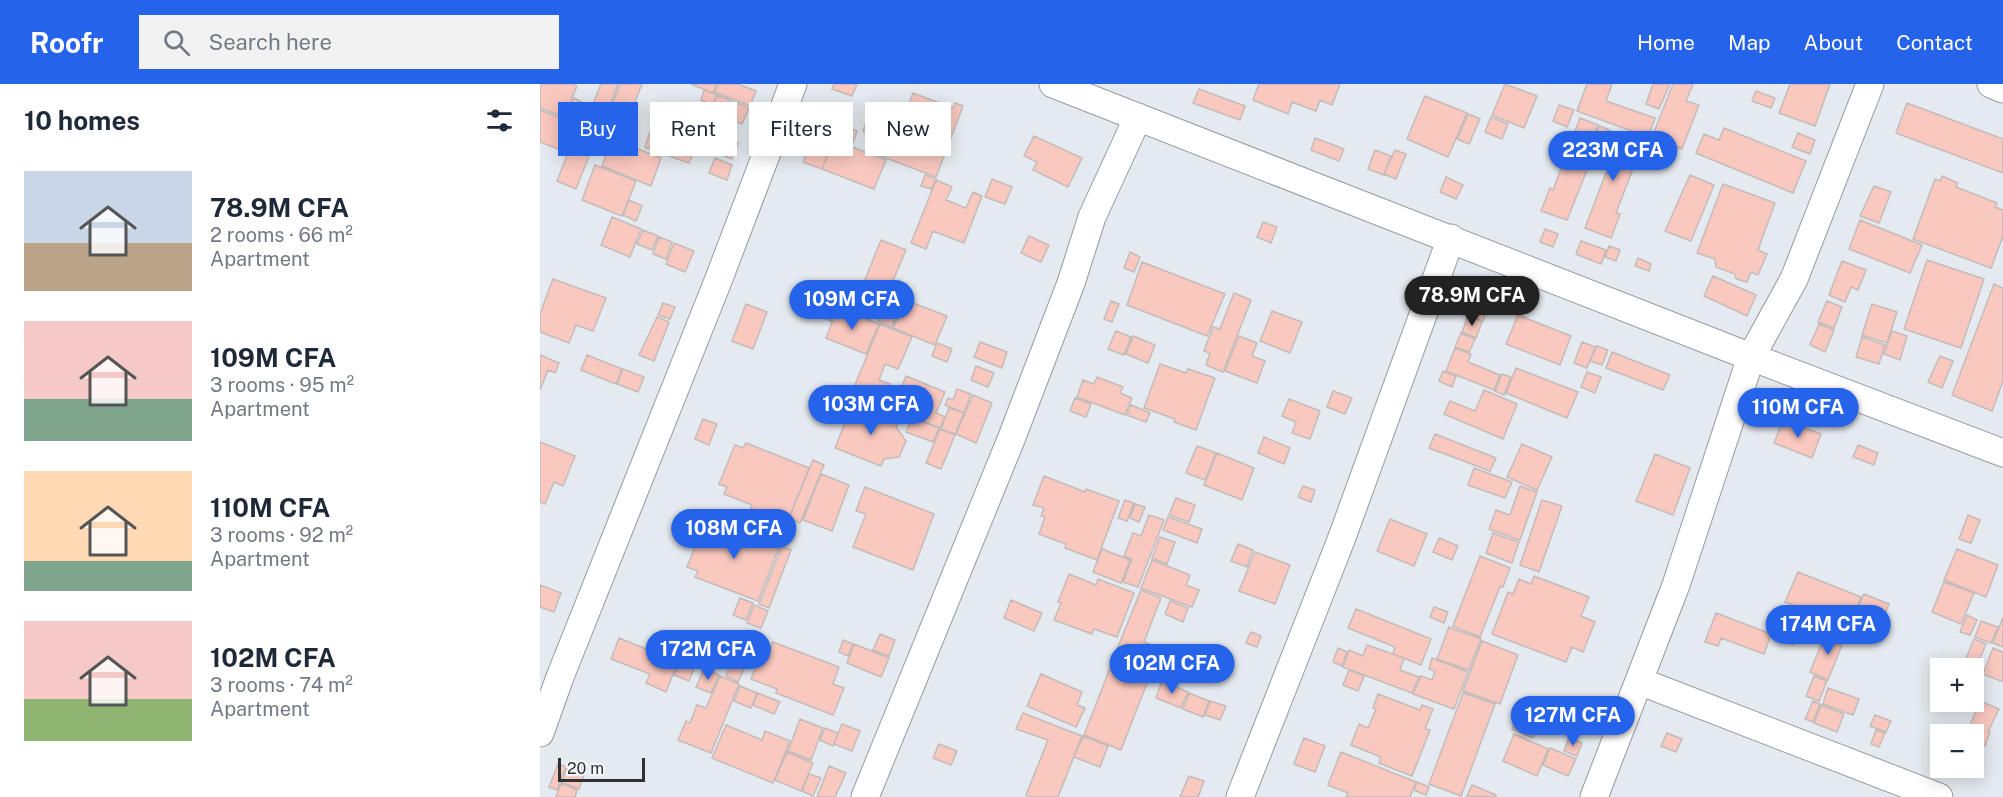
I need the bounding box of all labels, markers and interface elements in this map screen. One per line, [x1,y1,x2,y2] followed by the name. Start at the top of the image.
[139,15,559,69] search box
[30,26,103,59] text: Roofr
[160,26,193,59] icon: search
[208,29,332,55] text: Search here
[1637,30,1695,55] text: Home
[1728,30,1771,55] text: Map
[1804,30,1863,55] text: About
[1896,30,1973,55] text: Contact
[558,102,638,156] chip: Buy
[650,102,737,156] chip: Rent
[749,102,853,156] chip: Filters
[865,102,951,156] chip: New
[483,104,516,137] icon: filters
[24,105,140,136] text: 10 homes
[1551,131,1675,182] pin: 223M CFA
[1562,138,1664,162] text: 223M CFA
[210,192,349,223] text: 78.9M CFA
[72,195,144,267] icon: home
[210,223,353,247] text: 2 rooms · 66 m²
[210,247,310,271] text: Apartment
[1403,276,1541,327] pin: 78.9M CFA
[790,280,914,331] pin: 109M CFA
[1419,283,1526,307] text: 78.9M CFA
[803,287,901,311] text: 109M CFA
[210,342,336,373] text: 109M CFA
[72,345,144,417] icon: home
[210,373,354,397] text: 3 rooms · 95 m²
[809,385,933,436] pin: 103M CFA
[1736,388,1860,439] pin: 110M CFA
[822,392,920,416] text: 103M CFA
[1752,395,1844,419] text: 110M CFA
[210,397,310,421] text: Apartment
[210,492,330,523] text: 110M CFA
[72,495,144,567] icon: home
[672,509,796,560] pin: 108M CFA
[685,516,783,540] text: 108M CFA
[210,523,353,547] text: 3 rooms · 92 m²
[210,547,310,571] text: Apartment
[1766,605,1890,656] pin: 174M CFA
[1780,612,1876,636] text: 174M CFA
[646,630,770,681] pin: 172M CFA
[660,637,756,661] text: 172M CFA
[210,642,336,673] text: 102M CFA
[1110,644,1234,695] pin: 102M CFA
[72,645,144,717] icon: home
[1124,651,1220,675] text: 102M CFA
[1930,658,1984,778] map controls
[1930,658,1984,712] button: +
[210,673,353,697] text: 3 rooms · 74 m²
[1511,696,1635,747] pin: 127M CFA
[210,697,310,721] text: Apartment
[1525,703,1621,727] text: 127M CFA
[1930,724,1984,778] button: −
[558,755,645,782] scale bar
[567,759,604,778] text: 20 m

